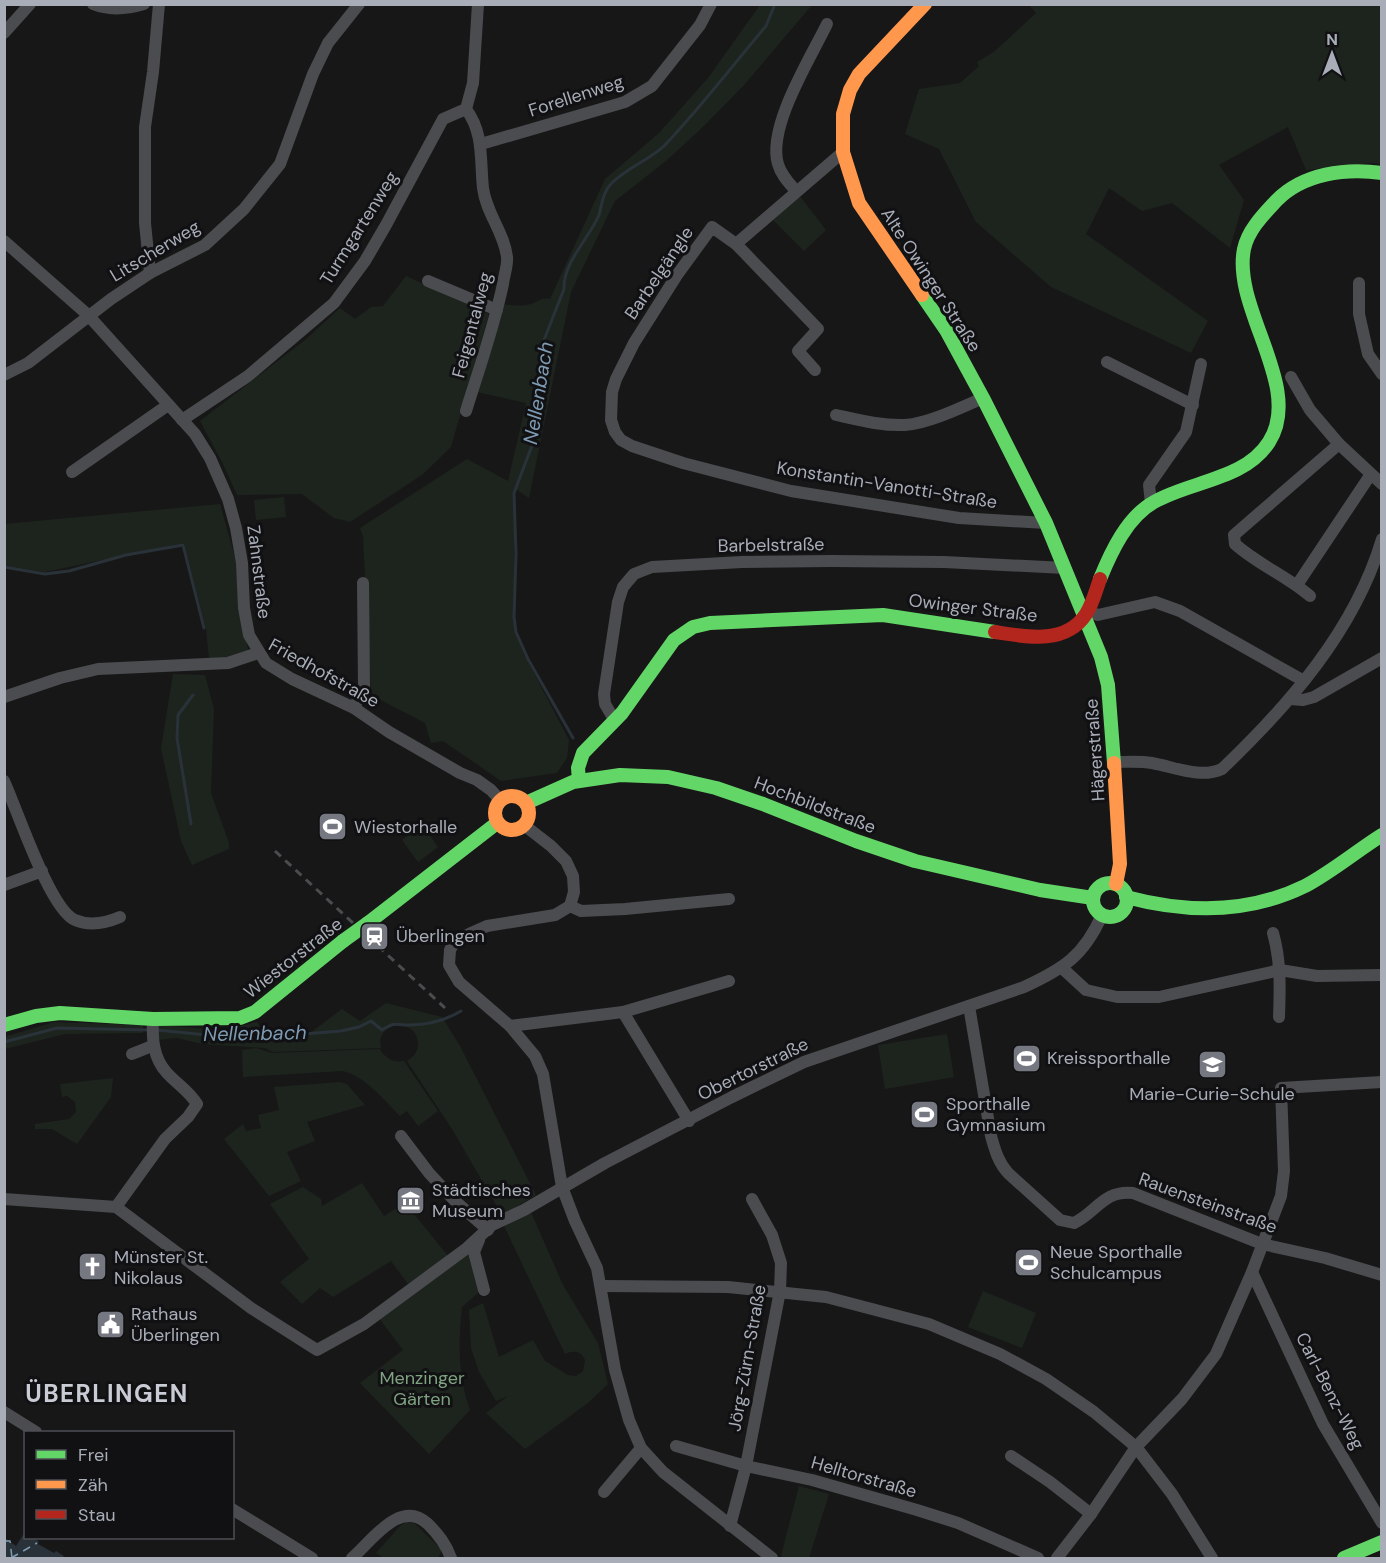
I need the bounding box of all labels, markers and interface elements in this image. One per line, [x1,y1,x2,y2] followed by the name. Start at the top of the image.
[1302,24,1362,84] north arrow
[1326,29,1338,50] text: N
[525,69,627,123] street label: Forellenweg
[314,167,404,289] street label: Turmgartenweg
[875,203,987,357] street label: Alte Owinger Straße
[106,215,204,287] street label: Litscherweg
[619,222,699,324] street label: Barbelgängle
[446,269,498,381] street label: Feigentalweg
[517,340,559,446] water label: Nellenbach
[775,456,999,514] street label: Konstantin-Vanotti-Straße
[241,524,277,620] street label: Zahnstraße
[717,532,825,558] street label: Barbelstraße
[907,588,1039,628] street label: Owinger Straße
[264,633,384,713] street label: Friedhofstraße
[1079,698,1111,802] street label: Hägerstraße
[751,771,879,839] street label: Hochbildstraße
[317,811,349,843] sports icon: Wiestorhalle
[354,815,457,839] place label: Wiestorhalle
[239,912,347,1004] street label: Wiestorstraße
[359,920,391,952] station icon: Überlingen
[396,924,485,948] place label: Überlingen
[203,1019,307,1047] water label: Nellenbach
[694,1032,812,1106] street label: Obertorstraße
[1010,1042,1042,1074] sports icon: Kreissporthalle
[1047,1046,1171,1070] place label: Kreissporthalle
[1196,1049,1228,1081] school or university icon: Marie-Curie-Schule
[1129,1082,1295,1106] place label: Marie-Curie-Schule
[946,1092,1046,1137] place label: Sporthalle Gymnasium
[909,1098,941,1130] sports icon: Sporthalle Gymnasium
[1136,1167,1280,1239] street label: Rauensteinstraße
[432,1178,531,1223] place label: Städtisches Museum
[395,1184,427,1216] museum icon: Städtisches Museum
[1050,1240,1182,1285] place label: Neue Sporthalle Schulcampus
[114,1245,208,1290] place label: Münster St. Nikolaus
[1013,1246,1045,1278] sports icon: Neue Sporthalle Schulcampus
[77,1251,109,1283] church icon: Münster St. Nikolaus
[722,1283,772,1433] street label: Jörg-Zürn-Straße
[131,1302,220,1347] place label: Rathaus Überlingen
[94,1308,126,1340] public building icon: Rathaus Überlingen
[1290,1328,1370,1454] street label: Carl-Benz-Weg
[379,1366,465,1411] park label: Menzinger Gärten
[25,1378,189,1409] district label: ÜBERLINGEN
[24,1431,234,1539] legend
[78,1443,109,1467] text: Frei
[808,1450,920,1504] street label: Helltorstraße
[78,1473,108,1497] text: Zäh
[78,1503,116,1527] text: Stau

